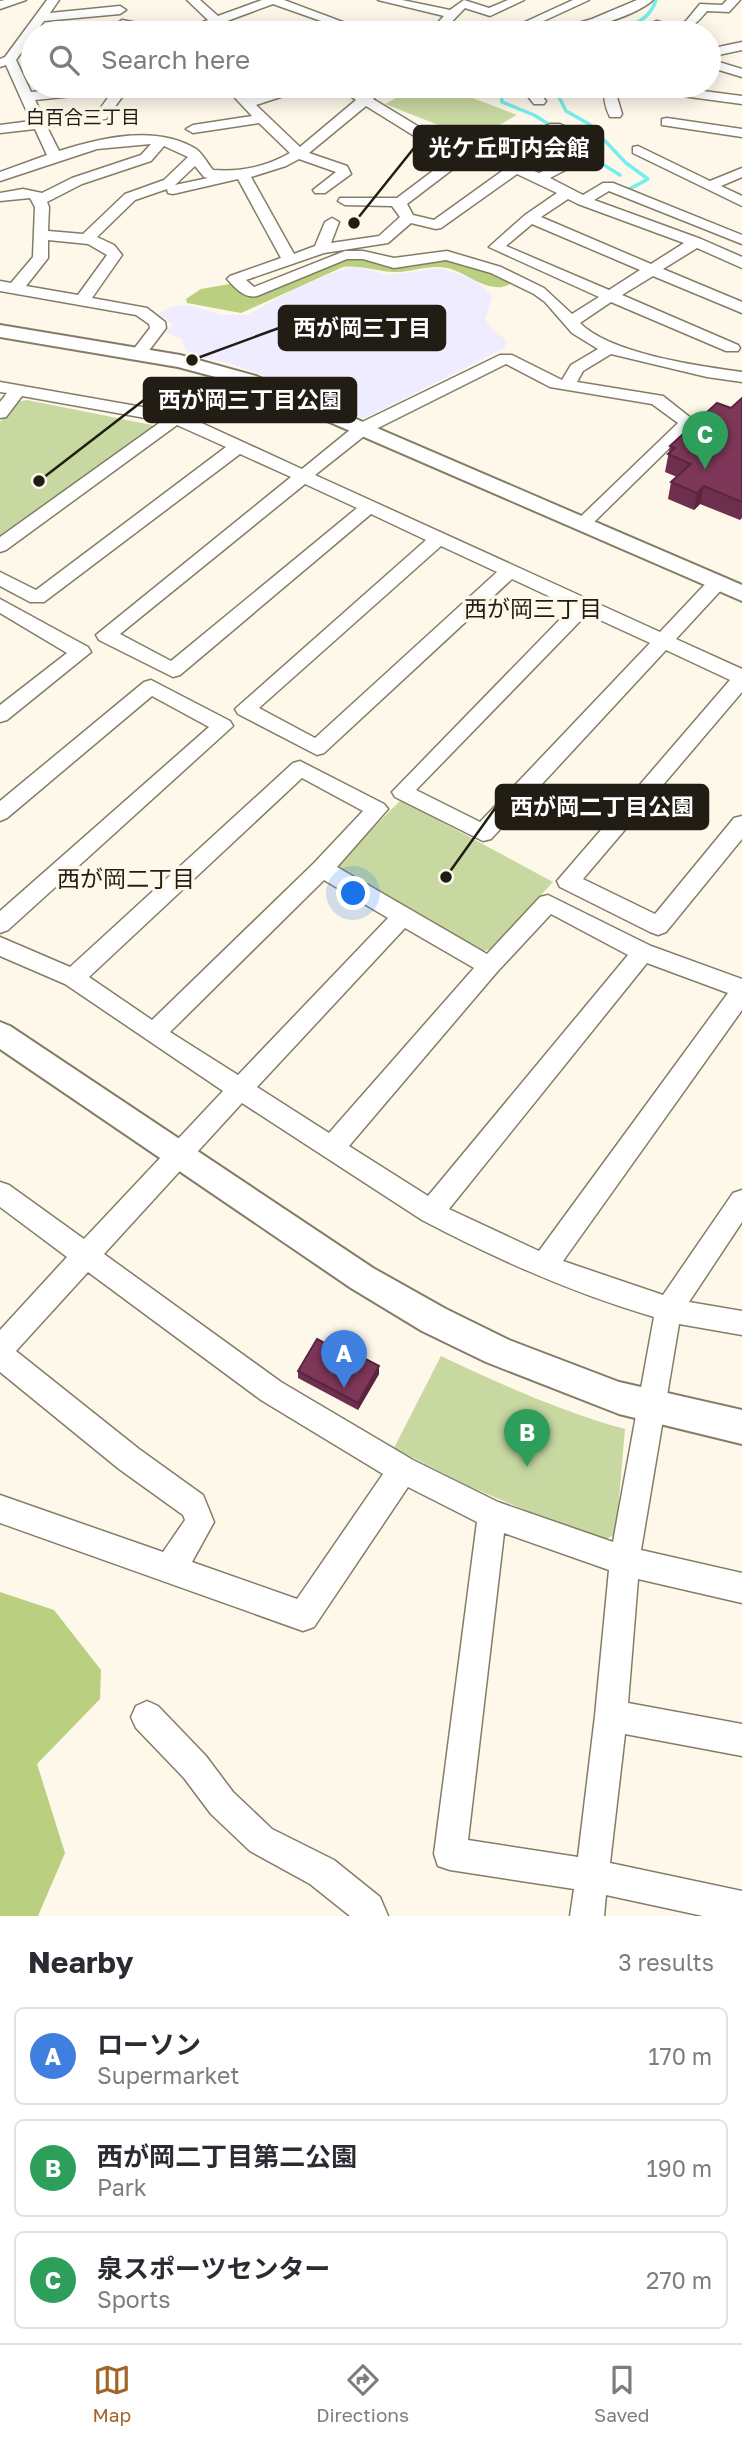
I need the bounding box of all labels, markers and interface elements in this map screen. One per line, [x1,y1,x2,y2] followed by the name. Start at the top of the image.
[21,21,721,98] search box
[45,41,83,79] icon: search
[101,44,250,75] text: Search here
[26,105,140,128] district label: 白百合三丁目
[414,126,603,170] callout: 光ケ丘町内会館
[429,133,590,161] text: 光ケ丘町内会館
[279,306,445,350] callout: 西が岡三丁目
[293,313,431,341] text: 西が岡三丁目
[144,378,356,422] callout: 西が岡三丁目公園
[158,385,342,413] text: 西が岡三丁目公園
[682,411,728,469] pin: C
[464,594,602,622] district label: 西が岡三丁目
[496,785,708,829] callout: 西が岡二丁目公園
[510,792,694,820] text: 西が岡二丁目公園
[57,864,195,892] district label: 西が岡二丁目
[336,876,370,910] your location
[321,1330,367,1388] pin: A
[504,1409,550,1467] pin: B
[28,1944,133,1980] text: Nearby
[618,1948,714,1976] text: 3 results
[97,2029,201,2060] text: ローソン
[45,2042,61,2070] text: A
[648,2042,712,2070] text: 170 m
[97,2061,240,2089] text: Supermarket
[97,2141,357,2172] text: 西が岡二丁目第二公園
[45,2154,61,2182] text: B
[647,2154,712,2182] text: 190 m
[97,2173,147,2201] text: Park
[97,2253,330,2284] text: 泉スポーツセンター
[45,2266,61,2294] text: C
[646,2266,712,2294] text: 270 m
[97,2285,171,2313] text: Sports
[92,2361,131,2426] tab: Map
[316,2361,409,2426] tab: Directions
[594,2361,650,2426] tab: Saved

